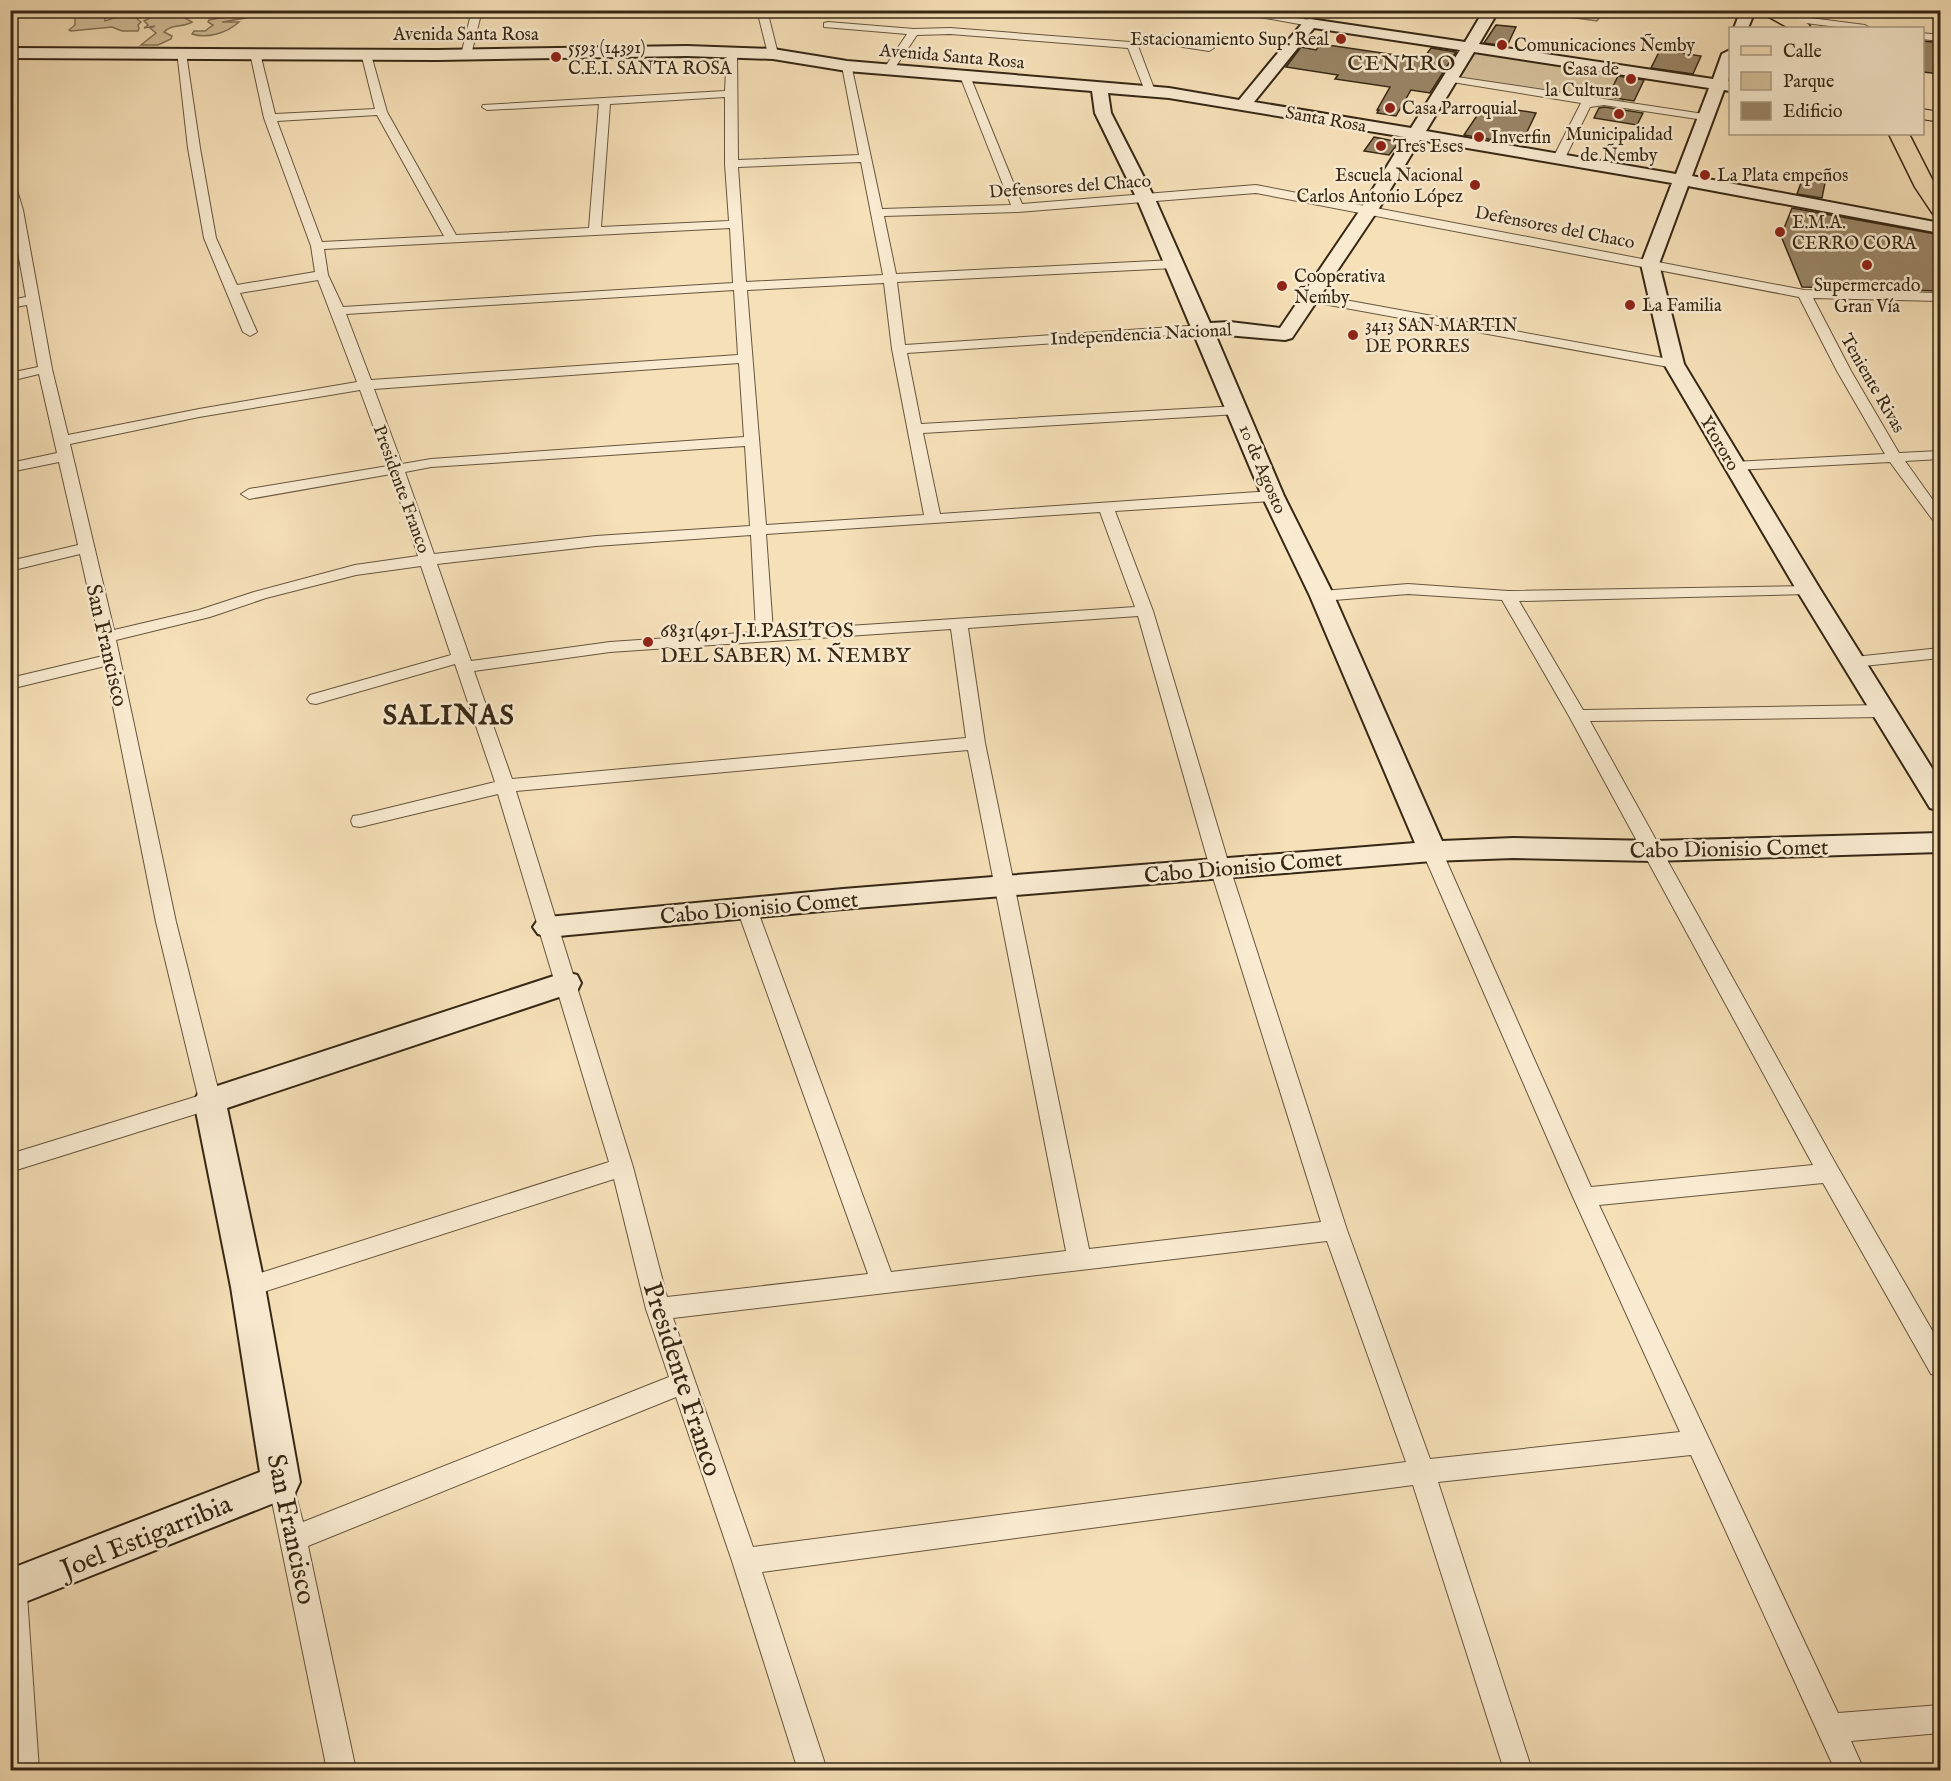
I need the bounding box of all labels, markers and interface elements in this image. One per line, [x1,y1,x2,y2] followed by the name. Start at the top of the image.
[392,24,539,47] street label: Avenida Santa Rosa
[1729,27,1924,135] legend
[1130,29,1329,52] place label: Estacionamiento Sup. Real
[1334,32,1348,46] marker: Estacionamiento Sup. Real
[1514,33,1695,58] place label: Comunicaciones Ñemby
[568,37,733,81] place label: 5593 (14391) C.E.I. SANTA ROSA
[1495,38,1509,52] marker: Comunicaciones Ñemby
[877,40,1026,75] street label: Avenida Santa Rosa
[1783,41,1822,64] text: Calle
[549,50,563,64] marker: 5593 (14391) C.E.I. SANTA ROSA
[1347,50,1457,78] district label: CENTRO
[1545,59,1619,103] place label: Casa de la Cultura
[1783,71,1834,94] text: Parque
[1624,72,1638,86] marker: Casa de la Cultura
[1402,98,1518,121] place label: Casa Parroquial
[1383,101,1397,115] marker: Casa Parroquial
[1783,101,1843,124] text: Edificio
[1283,102,1368,139] street label: Santa Rosa
[1612,107,1626,121] marker: Municipalidad de Ñemby
[1565,124,1673,168] place label: Municipalidad de Ñemby
[1491,127,1551,150] place label: Inverfin
[1472,130,1486,144] marker: Inverfin
[1393,136,1463,159] place label: Tres Eses
[1374,139,1388,153] marker: Tres Eses
[1297,165,1463,209] place label: Escuela Nacional Carlos Antonio López
[1717,165,1848,188] place label: La Plata empeños
[1698,168,1712,182] marker: La Plata empeños
[988,170,1152,205] street label: Defensores del Chaco
[1468,178,1482,192] marker: Escuela Nacional Carlos Antonio López
[1473,202,1637,255] street label: Defensores del Chaco
[1792,212,1917,256] place label: E.M.A. CERRO CORA
[1773,225,1787,239] marker: E.M.A. CERRO CORA
[1860,258,1874,272] marker: Supermercado Gran Vía
[1294,266,1385,310] place label: Cooperativa Ñemby
[1814,275,1921,319] place label: Supermercado Gran Vía
[1275,279,1289,293] marker: Cooperativa Ñemby
[1642,295,1722,318] place label: La Familia
[1623,298,1637,312] marker: La Familia
[1365,315,1518,359] place label: 3413 SAN MARTIN DE PORRES
[1050,319,1232,352] street label: Independencia Nacional
[1346,328,1360,342] marker: 3413 SAN MARTIN DE PORRES
[1834,330,1909,437] street label: Teniente Rivas
[1694,412,1744,476] street label: Ytororo
[1232,421,1291,518] street label: 10 de Agosto
[367,422,435,557] street label: Presidente Franco
[78,582,134,709] street label: San Francisco
[660,617,911,670] place label: 6831(491 J.I.PASITOS DEL SABER) M. ÑEMBY
[641,635,655,649] marker: 6831(491 J.I.PASITOS DEL SABER) M. ÑEMBY
[383,699,515,734] district label: SALINAS
[1629,834,1829,866] street label: Cabo Dionisio Comet
[1143,845,1344,891] street label: Cabo Dionisio Comet
[659,886,860,932] street label: Cabo Dionisio Comet
[634,1278,728,1481] street label: Presidente Franco
[258,1451,323,1608] street label: San Francisco
[53,1488,238,1589] street label: Joel Estigarribia

